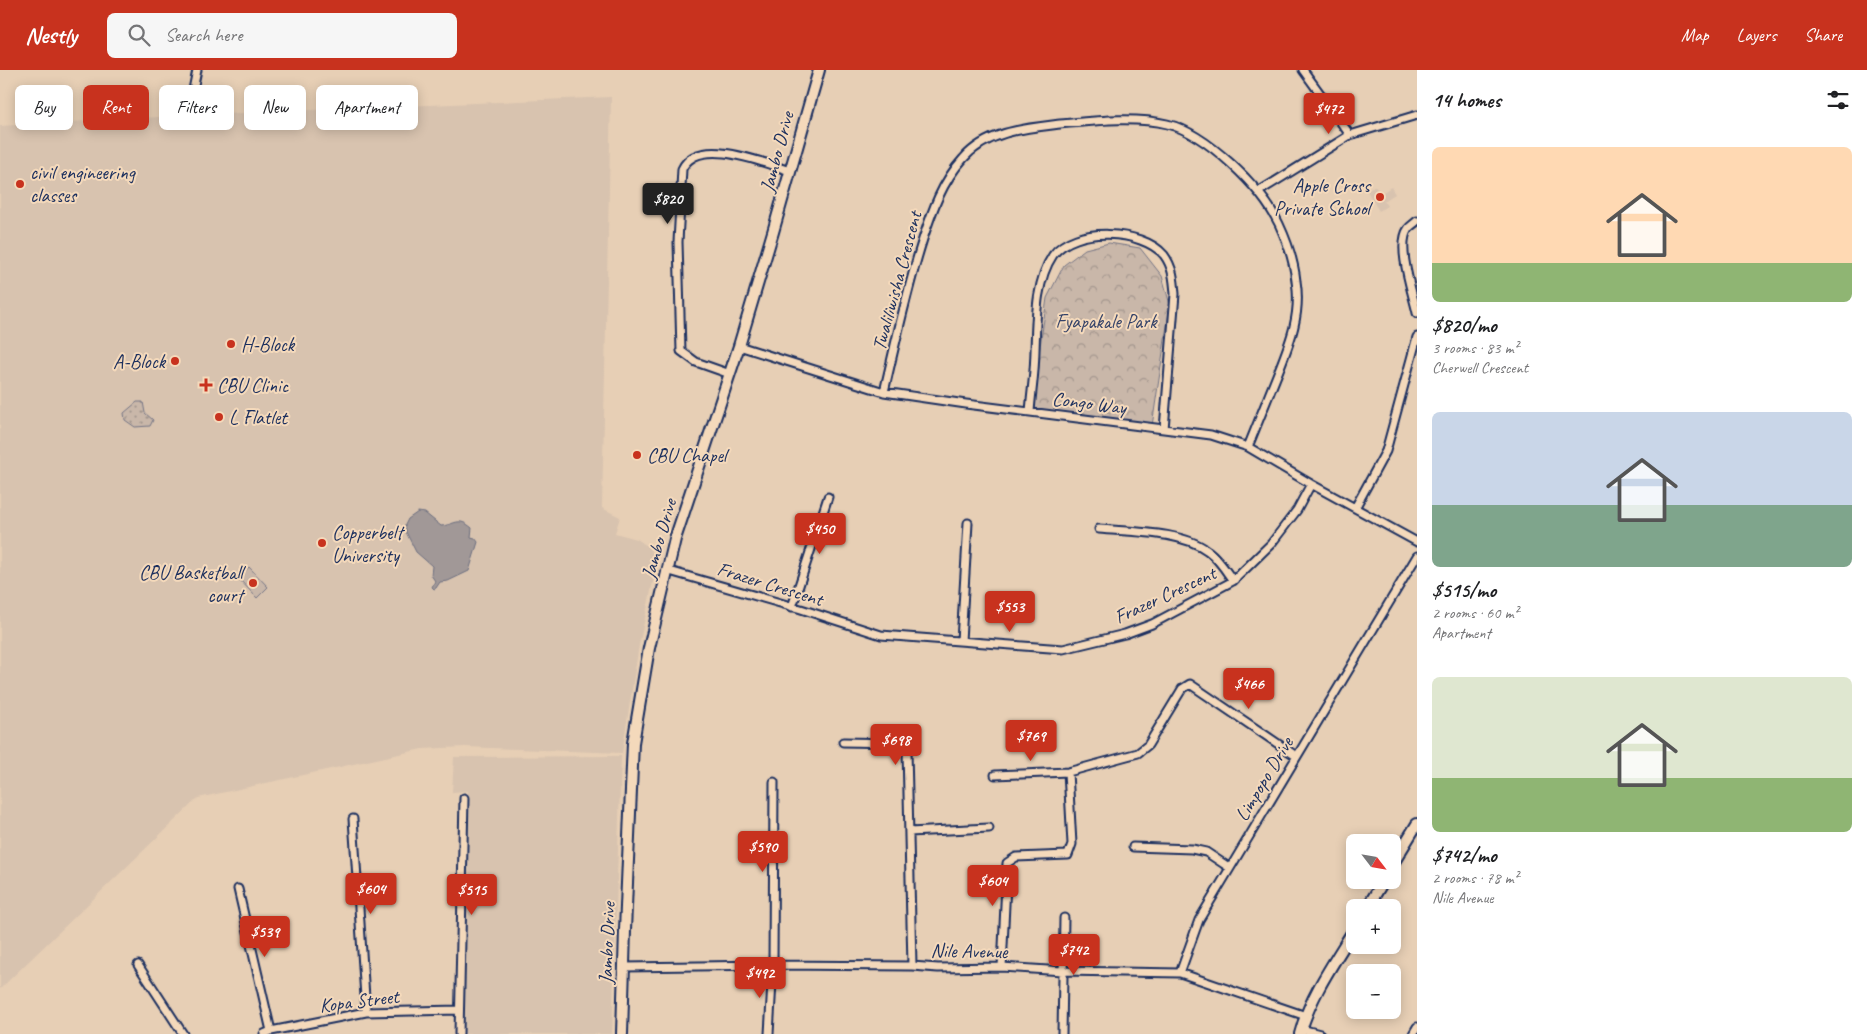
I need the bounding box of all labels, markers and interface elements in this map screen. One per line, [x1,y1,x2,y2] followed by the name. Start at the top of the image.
[107,13,457,58] search box
[25,20,77,50] text: Nestly
[125,21,153,49] icon: search
[165,23,242,47] text: Search here
[1681,24,1709,46] text: Map
[1737,24,1776,46] text: Layers
[1804,24,1842,46] text: Share
[15,85,73,130] chip: Buy
[83,85,149,130] chip: Rent
[159,85,234,130] chip: Filters
[244,85,306,130] chip: New
[316,85,418,130] chip: Apartment
[1824,86,1852,114] icon: filters
[1432,87,1501,113] text: 14 homes
[1299,92,1359,135] pin: $472
[1315,99,1343,119] text: $472
[754,108,800,196] street label: Jambo Drive
[30,160,137,208] place label: civil engineering classes
[1274,173,1374,221] place label: Apple Cross Private School
[14,178,26,190] marker: civil engineering classes
[1597,180,1687,270] icon: home
[638,182,698,225] pin: $820
[654,189,682,209] text: $820
[1374,191,1386,203] marker: Apple Cross Private School
[866,206,928,353] street label: Twaliliwisha Crescent
[1055,309,1158,334] park label: Fyapakale Park
[1432,312,1497,338] text: $820/mo
[241,332,296,357] place label: H-Block
[225,338,237,350] marker: H-Block
[1432,338,1518,358] text: 3 rooms · 83 m²
[113,349,167,374] place label: A-Block
[169,355,181,367] marker: A-Block
[1432,358,1528,378] text: Cherwell Crescent
[217,373,289,398] place label: CBU Clinic
[199,378,213,392] marker: CBU Clinic
[1051,386,1129,420] street label: Congo Way
[229,405,289,430] place label: L Flatlet
[213,411,225,423] marker: L Flatlet
[647,443,730,468] place label: CBU Chapel
[1597,445,1687,535] icon: home
[631,449,643,461] marker: CBU Chapel
[635,495,683,583] street label: Jambo Drive
[790,512,850,555] pin: $450
[806,519,834,539] text: $450
[332,520,406,568] place label: Copperbelt University
[316,537,328,549] marker: Copperbelt University
[714,556,828,613] street label: Frazer Crescent
[139,560,247,608] place label: CBU Basketball court
[1110,560,1222,629] street label: Frazer Crescent
[247,577,259,589] marker: CBU Basketball court
[1432,577,1496,603] text: $515/mo
[980,590,1040,633] pin: $553
[996,597,1024,617] text: $553
[1432,603,1518,623] text: 2 rooms · 60 m²
[1432,623,1491,643] text: Apartment
[1219,668,1279,710] pin: $466
[1234,674,1264,694] text: $466
[1597,710,1687,800] icon: home
[1001,720,1061,762] pin: $769
[866,724,926,766] pin: $698
[1017,726,1045,746] text: $769
[882,730,910,750] text: $698
[1229,731,1300,826] street label: Limpopo Drive
[733,830,793,873] pin: $590
[1346,834,1401,889] north arrow
[1346,834,1401,1019] map controls
[749,837,777,857] text: $590
[1432,842,1497,868] text: $742/mo
[963,864,1023,907] pin: $604
[1432,868,1518,888] text: 2 rooms · 78 m²
[978,871,1008,891] text: $604
[341,872,401,915] pin: $604
[442,874,502,916] pin: $515
[356,879,386,899] text: $604
[458,880,486,900] text: $515
[1432,888,1494,908] text: Nile Avenue
[1346,899,1401,954] button: +
[593,900,621,985] street label: Jambo Drive
[235,916,295,958] pin: $539
[251,922,279,942] text: $539
[1044,934,1104,976] pin: $742
[930,938,1009,964] street label: Nile Avenue
[1060,940,1088,960] text: $742
[730,956,790,999] pin: $492
[746,963,774,983] text: $492
[1346,964,1401,1019] button: −
[318,983,402,1018] street label: Kopa Street

